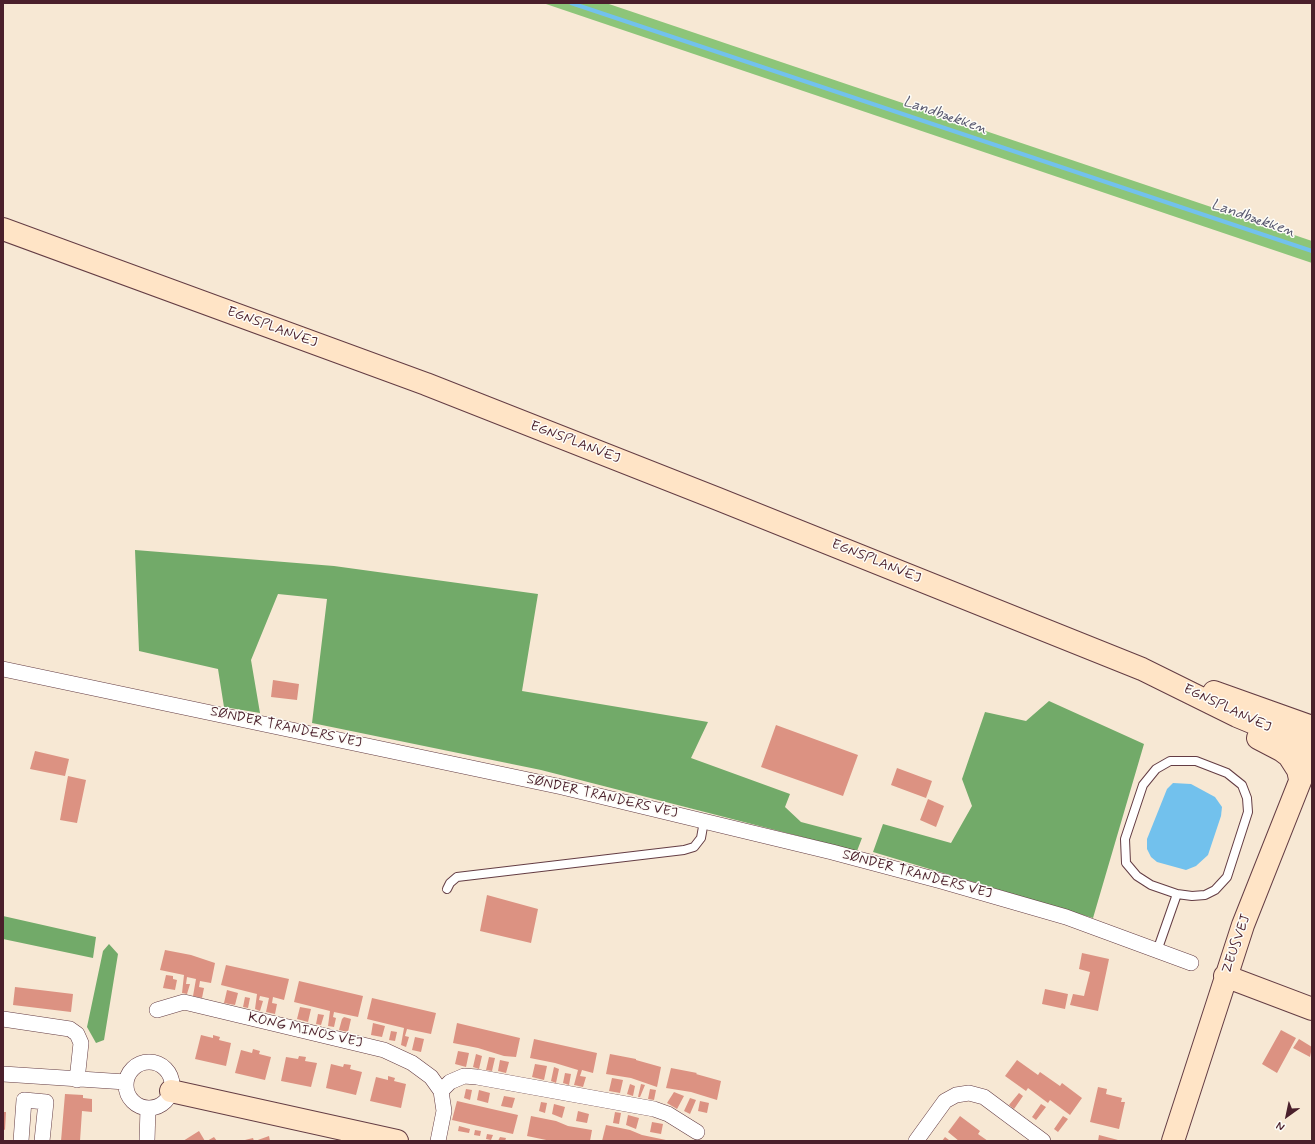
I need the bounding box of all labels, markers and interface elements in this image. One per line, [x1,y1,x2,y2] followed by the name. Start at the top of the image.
[901,93,989,139] water label: Landbækken
[1209,196,1297,242] water label: Landbækken
[224,304,320,352] street label: EGNSPLANVEJ
[528,418,622,468] street label: EGNSPLANVEJ
[829,536,923,588] street label: EGNSPLANVEJ
[1180,681,1274,737] street label: EGNSPLANVEJ
[209,704,363,752] street label: SØNDER TRANDERS VEJ
[525,771,679,823] street label: SØNDER TRANDERS VEJ
[840,847,994,903] street label: SØNDER TRANDERS VEJ
[1219,912,1255,976] street label: ZEUSVEJ
[246,1010,364,1052] street label: KONG MINOS VEJ
[1267,1096,1307,1136] north arrow
[1274,1118,1287,1134] text: N

